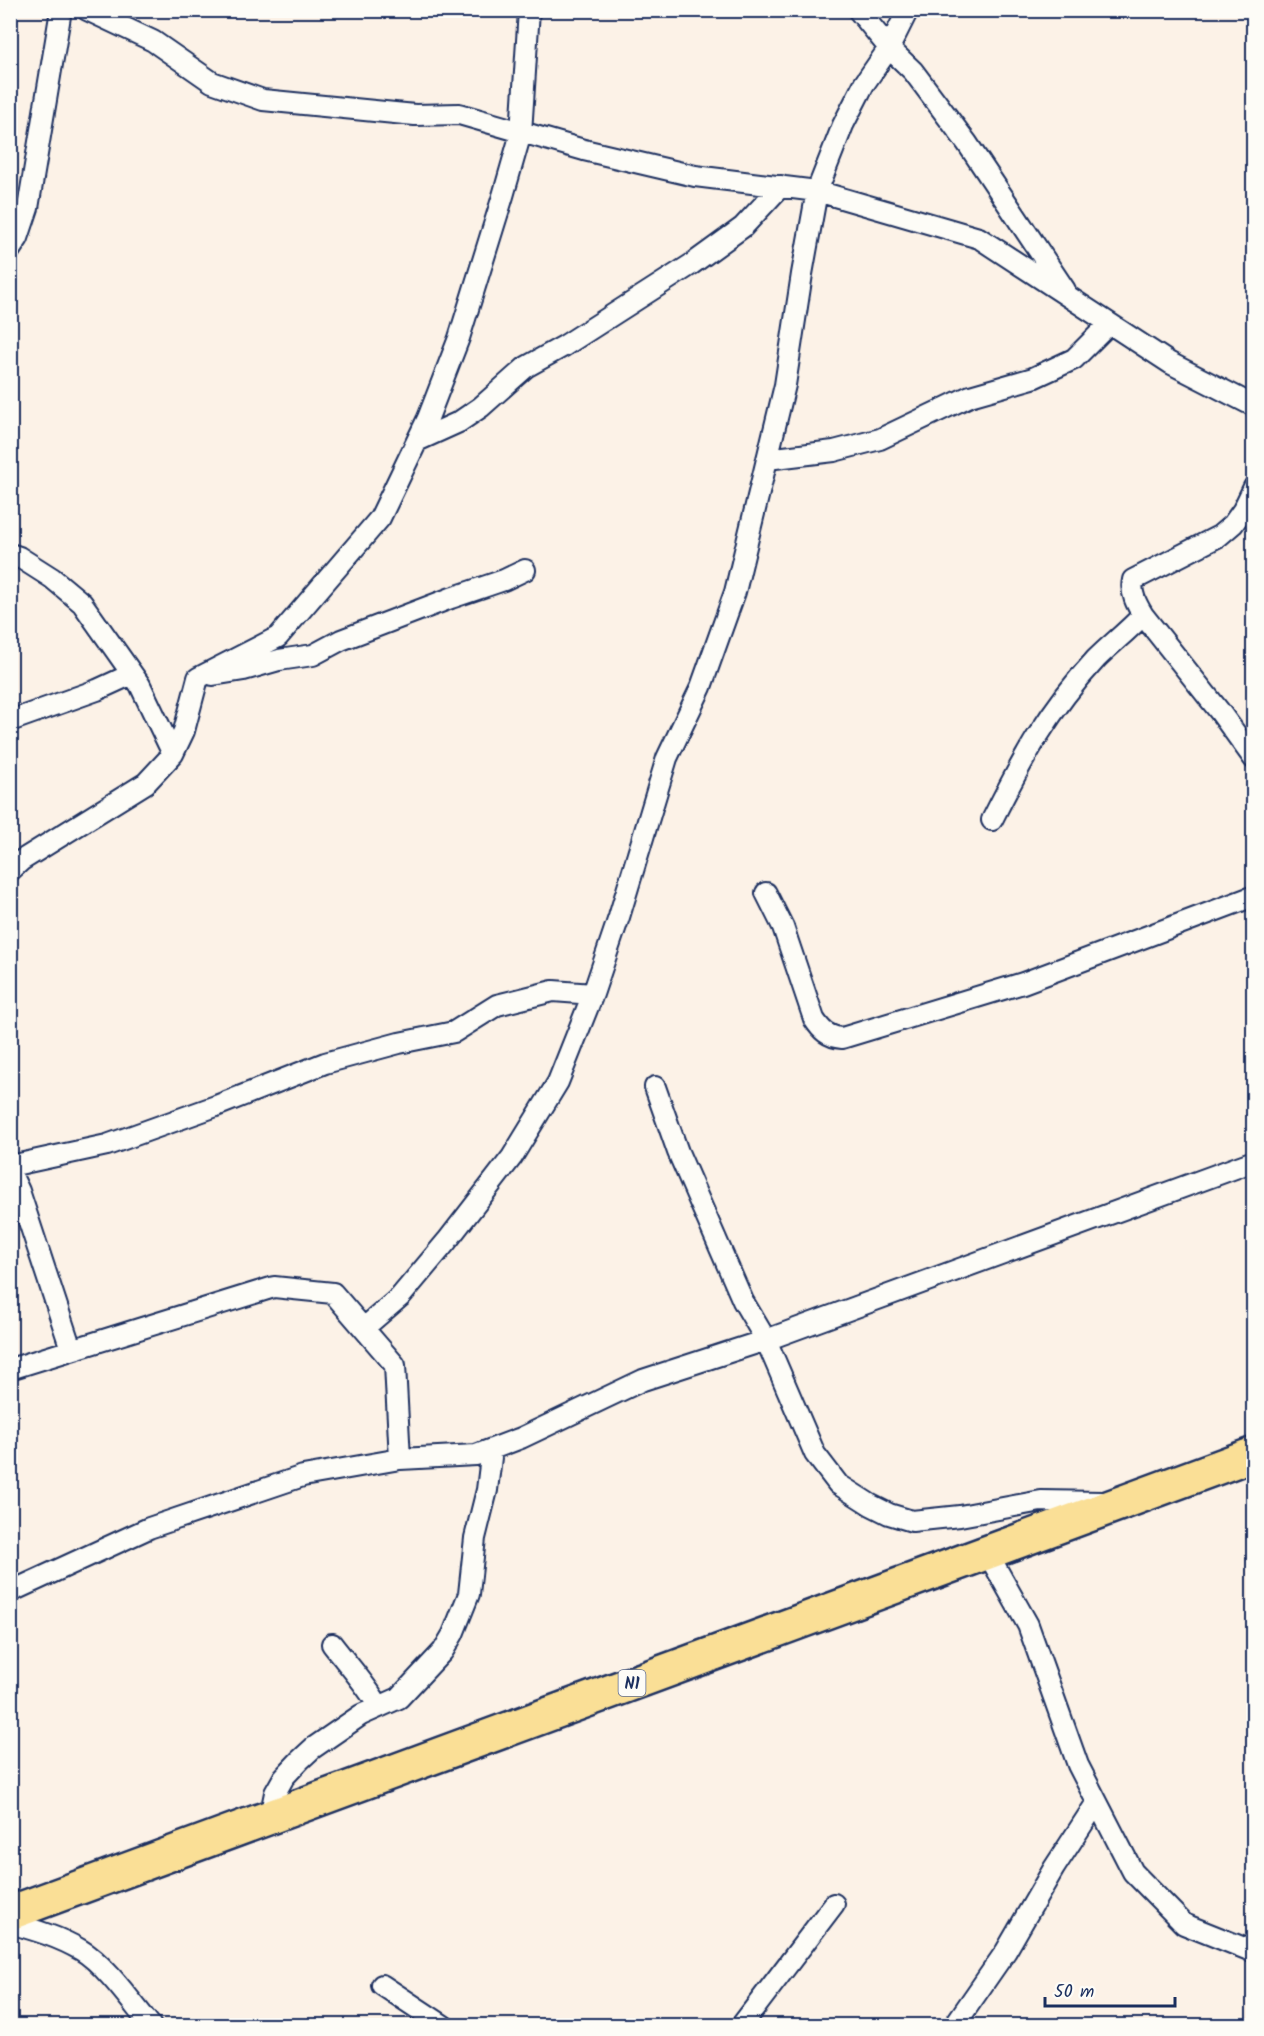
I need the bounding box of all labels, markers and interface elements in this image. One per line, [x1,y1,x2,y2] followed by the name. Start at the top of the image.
[618,1670,646,1696] road number: N1
[1045,1970,1176,2008] scale bar
[1054,1978,1094,2007] text: 50 m

